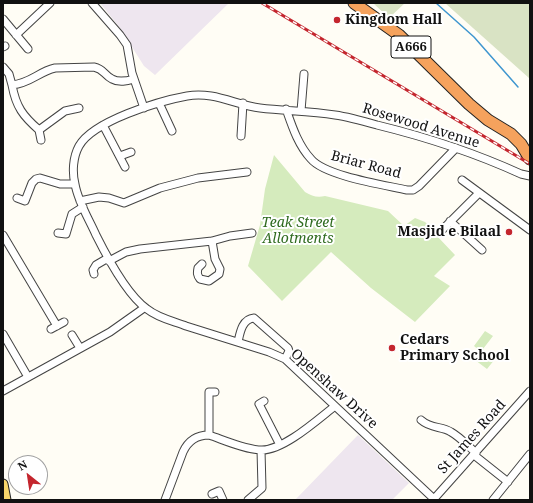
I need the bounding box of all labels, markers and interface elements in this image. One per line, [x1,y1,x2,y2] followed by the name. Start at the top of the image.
[345,12,442,28] place label: Kingdom Hall
[332,15,342,25] marker: Kingdom Hall
[391,36,431,58] road number: A666
[360,100,482,152] street label: Rosewood Avenue
[329,148,403,182] street label: Briar Road
[262,215,334,248] park label: Teak Street Allotments
[397,224,501,240] place label: Masjid e Bilaal
[504,227,514,237] marker: Masjid e Bilaal
[400,332,509,364] place label: Cedars Primary School
[387,343,397,353] marker: Cedars Primary School
[287,346,381,432] street label: Openshaw Drive
[434,397,510,477] street label: St James Road
[8,455,48,495] north arrow
[15,456,30,474] text: N

